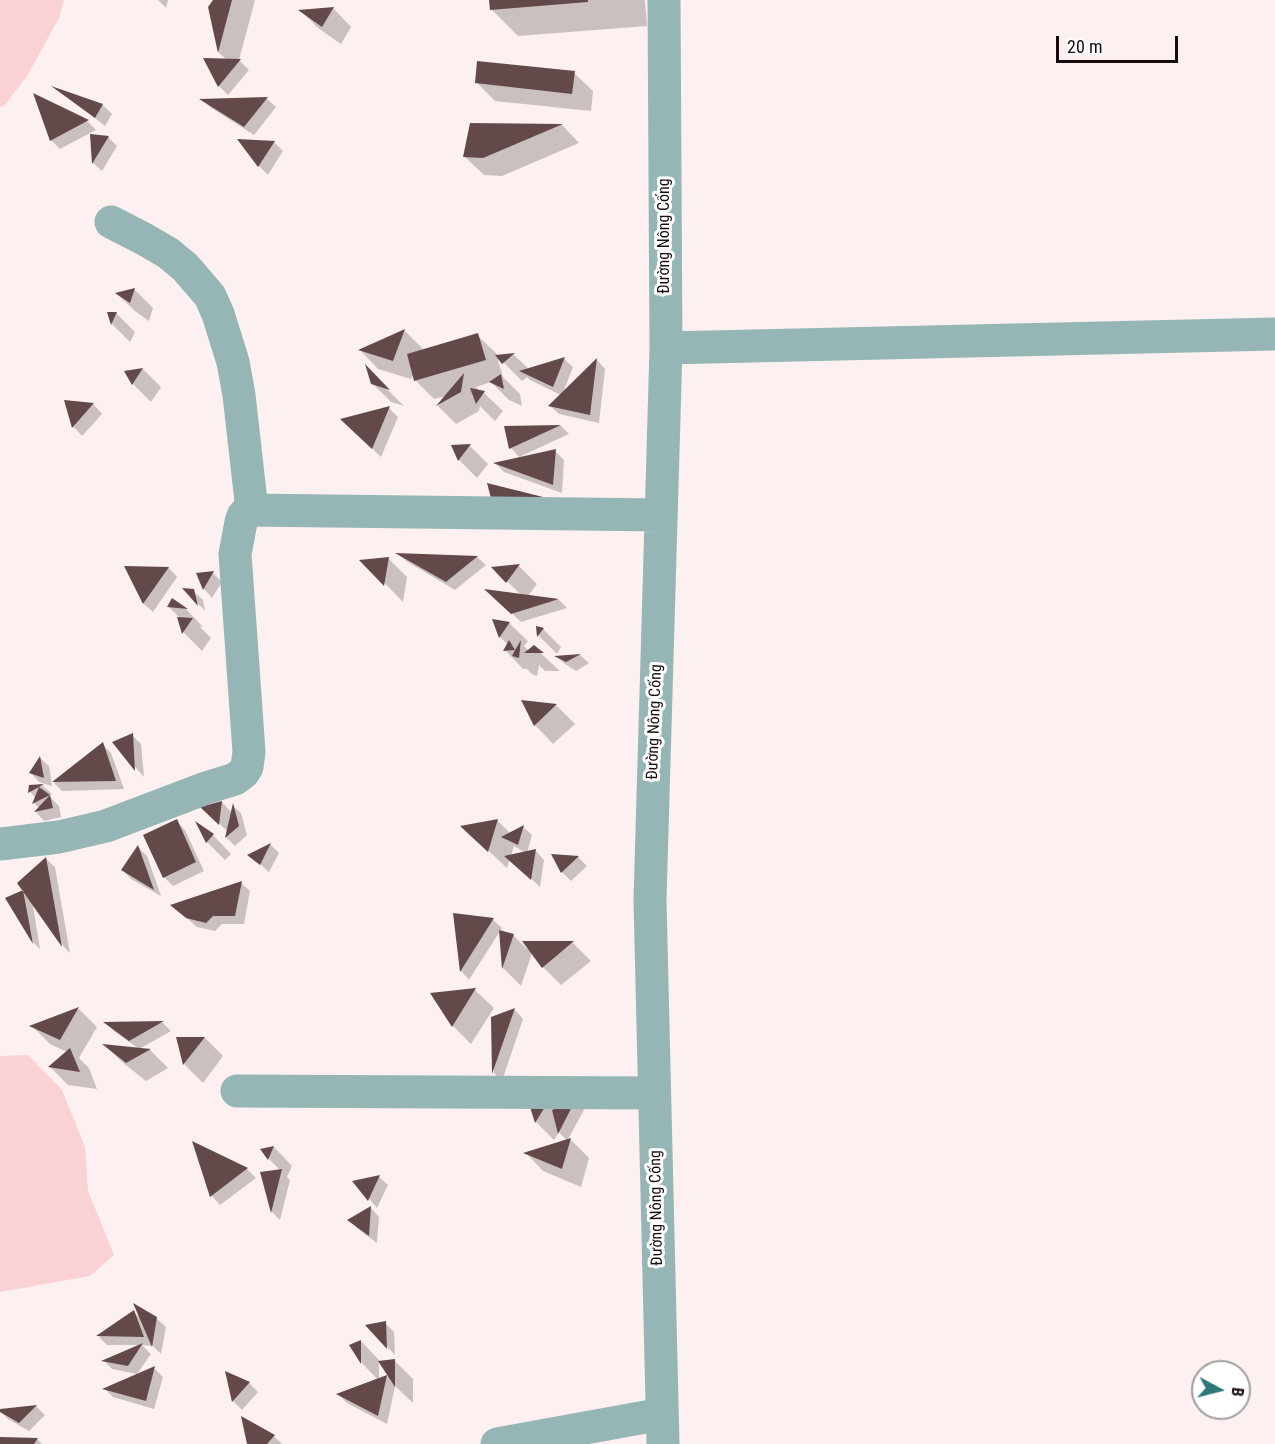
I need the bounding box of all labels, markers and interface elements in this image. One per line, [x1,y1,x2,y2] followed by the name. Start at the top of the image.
[1059,24,1180,62] scale bar
[1067,36,1102,57] text: 20 m
[655,178,675,294] street label: Đường Nông Cống
[643,664,667,780] street label: Đường Nông Cống
[646,1150,668,1266] street label: Đường Nông Cống
[1191,1360,1251,1420] north arrow
[1227,1386,1247,1398] text: B

